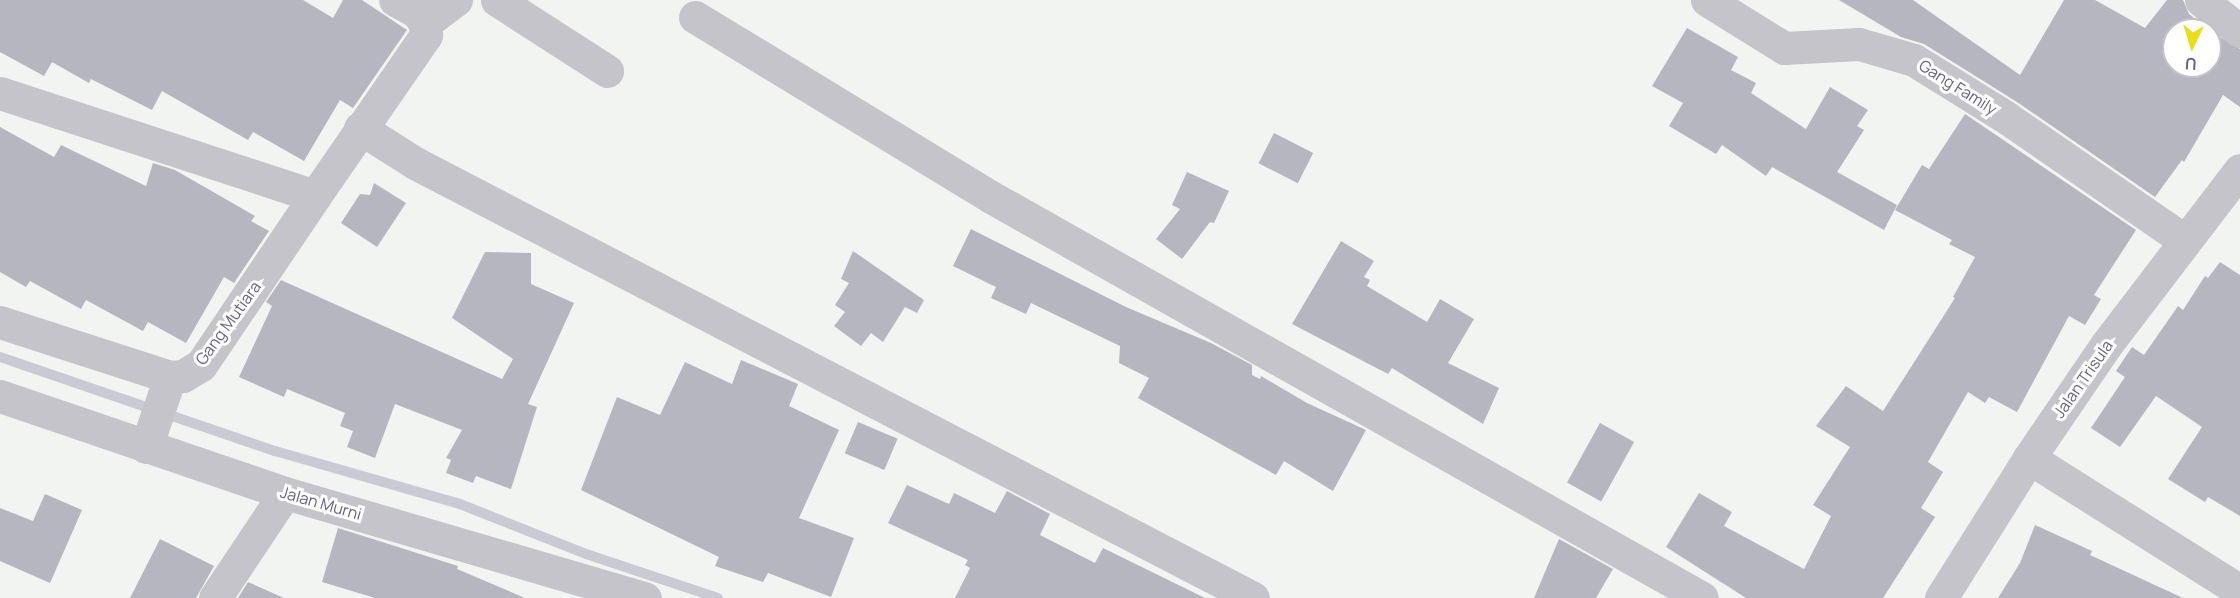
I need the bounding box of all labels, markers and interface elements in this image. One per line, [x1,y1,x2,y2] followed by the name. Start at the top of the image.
[2162,18,2222,78] north arrow
[2184,53,2197,75] text: U
[1915,55,2001,119] street label: Gang Family
[191,277,265,369] street label: Gang Mutiara
[2049,336,2117,422] street label: Jalan Trisula
[278,482,364,524] street label: Jalan Murni

